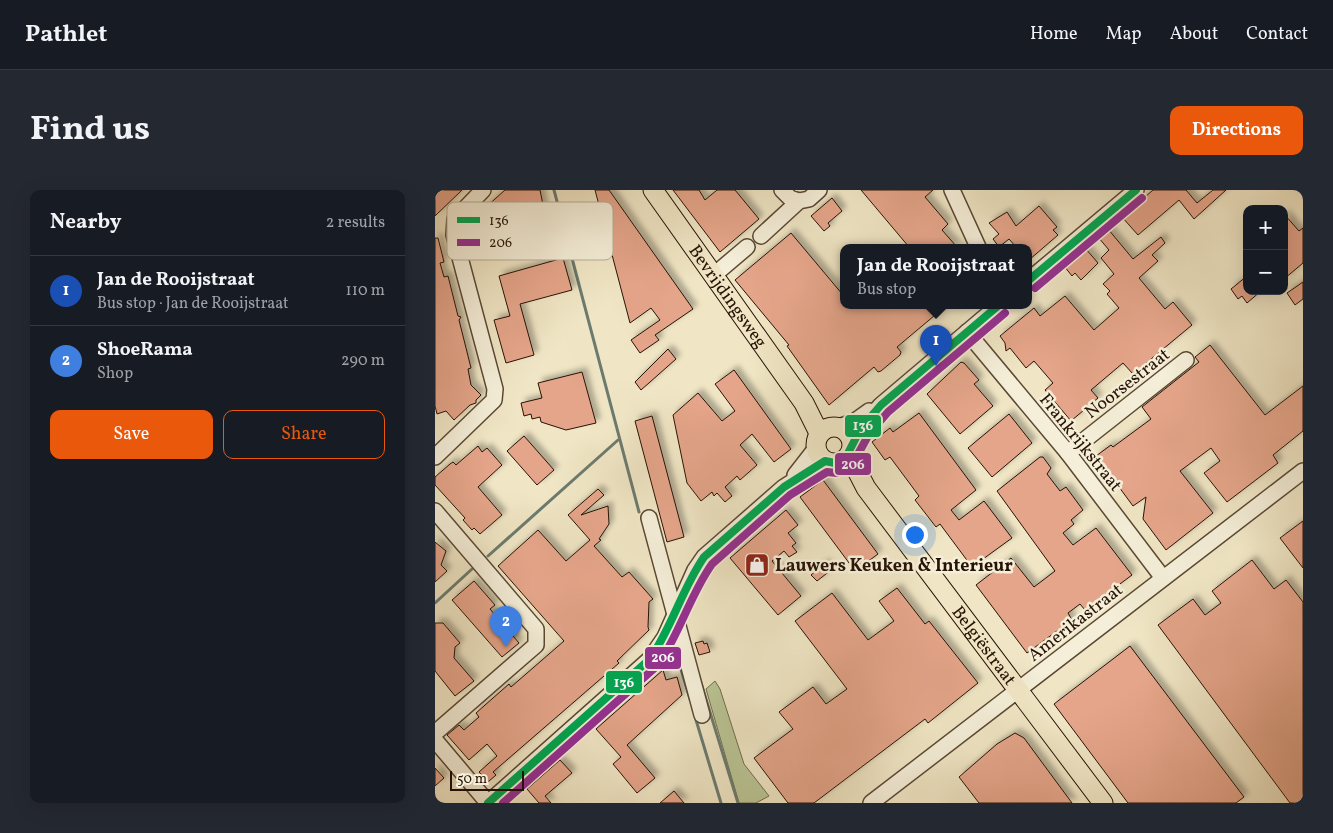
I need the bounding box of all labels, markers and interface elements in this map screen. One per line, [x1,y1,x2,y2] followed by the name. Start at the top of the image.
[25,18,107,52] text: Pathlet
[1030,22,1078,47] text: Home
[1106,22,1142,47] text: Map
[1170,22,1218,47] text: About
[1246,22,1308,47] text: Contact
[30,106,150,154] text: Find us
[1170,106,1303,155] button: Directions
[447,202,613,260] legend
[1243,205,1288,295] map controls
[1243,205,1288,250] button: +
[50,208,121,237] text: Nearby
[326,212,385,234] text: 2 results
[489,212,509,231] text: 136
[489,234,512,253] text: 206
[682,240,772,354] street label: Bevrijdingsweg
[840,244,1032,309] popup
[1243,250,1288,295] button: −
[857,253,1015,279] text: Jan de Rooijstraat
[97,267,255,293] text: Jan de Rooijstraat
[857,279,916,301] text: Bus stop
[63,280,69,302] text: 1
[346,280,385,302] text: 110 m
[97,293,289,315] text: Bus stop · Jan de Rooijstraat
[920,325,952,366] pin: 1
[97,337,193,363] text: ShoeRama
[1080,343,1176,425] street label: Noorsestraat
[62,350,70,372] text: 2
[341,350,385,372] text: 290 m
[97,363,133,385] text: Shop
[1032,389,1127,497] street label: Frankrijkstraat
[50,410,213,459] button: Save
[223,410,385,459] button: Share
[844,414,882,438] line badge: 136
[853,417,874,436] text: 136
[834,452,872,476] line badge: 206
[841,456,865,475] text: 206
[902,522,928,548] your location
[744,552,770,578] shop icon: Lauwers Keuken & Interieur
[775,554,1013,579] place label: Lauwers Keuken & Interieur
[1023,578,1129,668] street label: Amerikastraat
[945,601,1021,691] street label: Belgiëstraat
[490,606,522,647] pin: 2
[644,646,682,670] line badge: 206
[651,649,675,668] text: 206
[605,670,643,694] line badge: 136
[614,674,635,693] text: 136
[450,768,524,791] scale bar
[457,770,487,789] text: 50 m

